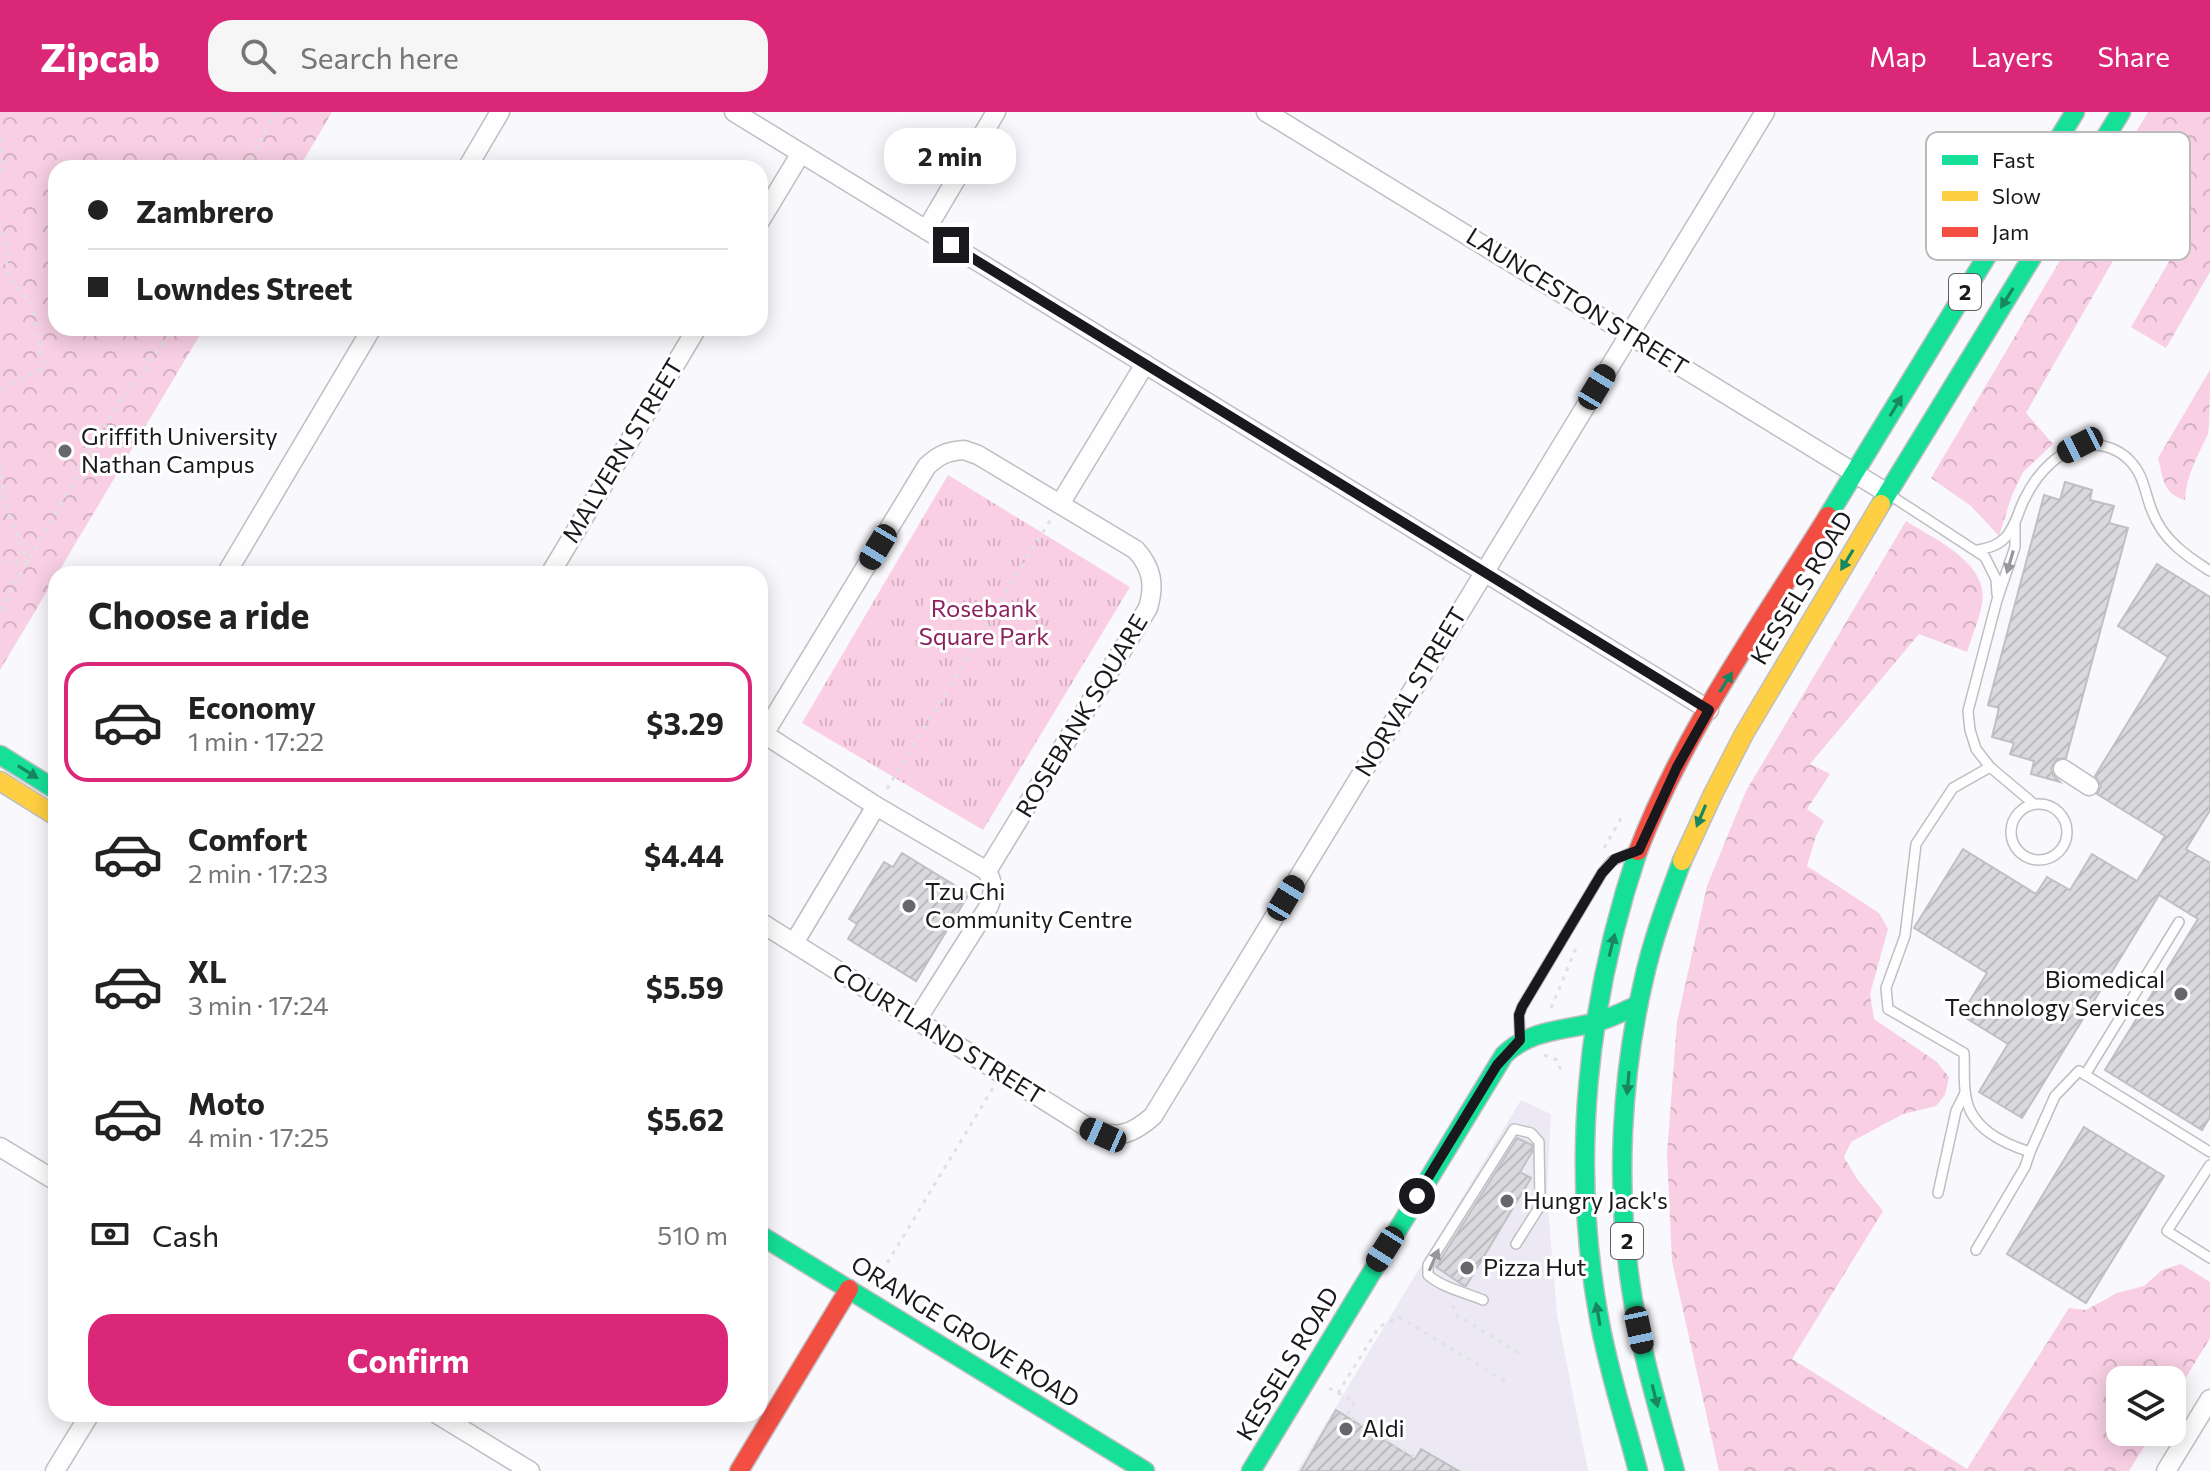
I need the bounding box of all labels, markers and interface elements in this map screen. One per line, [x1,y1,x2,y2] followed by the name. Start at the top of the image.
[208,20,768,92] search box
[40,33,160,80] text: Zipcab
[236,34,280,78] icon: search
[300,38,459,75] text: Search here
[1869,39,1927,73] text: Map
[1971,39,2053,73] text: Layers
[2097,39,2170,73] text: Share
[885,129,1017,185] callout: 2 min
[1926,132,2190,260] legend
[918,140,982,171] text: 2 min
[1992,146,2035,173] text: Fast
[1992,182,2041,209] text: Slow
[136,192,274,229] text: Zambrero
[1992,218,2029,245] text: Jam
[1462,221,1694,381] street label: LAUNCESTON STREET
[933,227,969,263] route end
[136,269,353,306] text: Lowndes Street
[1949,274,1981,310] road number: 2
[2000,287,2014,309] one-way arrow
[555,353,688,548] street label: MALVERN STREET
[1574,360,1620,414] car
[1888,395,1902,417] one-way arrow
[81,421,278,478] place label: Griffith University Nathan Campus
[2053,423,2107,467] car
[56,442,74,460] marker: Griffith University Nathan Campus
[1743,505,1858,669] street label: KESSELS ROAD
[855,520,901,574] car
[1840,549,1854,571] one-way arrow
[2003,550,2016,574] one-way arrow
[88,592,309,636] text: Choose a ride
[919,593,1049,650] park label: Rosebank Square Park
[1348,601,1472,781] street label: NORVAL STREET
[1009,608,1153,822] street label: ROSEBANK SQUARE
[1719,671,1733,693] one-way arrow
[92,686,164,758] icon: car
[188,688,316,725] text: Economy
[646,704,724,741] text: $3.29
[188,725,324,756] text: 1 min · 17:22
[17,765,39,779] one-way arrow
[1694,804,1707,828] one-way arrow
[92,818,164,890] icon: car
[188,820,307,857] text: Comfort
[644,836,724,873] text: $4.44
[188,857,328,888] text: 2 min · 17:23
[1263,871,1309,925] car
[925,876,1132,933] place label: Tzu Chi Community Centre
[900,897,918,915] marker: Tzu Chi Community Centre
[1606,933,1618,958] one-way arrow
[92,950,164,1022] icon: car
[188,952,227,989] text: XL
[828,956,1050,1110] street label: COURTLAND STREET
[1944,964,2165,1021] place label: Biomedical Technology Services
[646,968,724,1005] text: $5.59
[2172,985,2190,1003] marker: Biomedical Technology Services
[188,989,329,1020] text: 3 min · 17:24
[1621,1071,1634,1096] one-way arrow
[92,1082,164,1154] icon: car
[188,1084,265,1121] text: Moto
[647,1100,724,1137] text: $5.62
[1076,1114,1130,1156] car
[188,1121,329,1152] text: 4 min · 17:25
[1399,1178,1435,1214] route start
[1523,1185,1668,1214] place label: Hungry Jack's
[1498,1192,1516,1210] marker: Hungry Jack's
[88,1212,132,1256] icon: cash
[152,1216,219,1253] text: Cash
[657,1219,728,1250] text: 510 m
[1362,1222,1408,1276] car
[1611,1223,1643,1259] road number: 2
[1427,1248,1440,1271] one-way arrow
[846,1249,1085,1413] street label: ORANGE GROVE ROAD
[1483,1252,1587,1281] place label: Pizza Hut
[1458,1259,1476,1277] marker: Pizza Hut
[1229,1281,1344,1445] street label: KESSELS ROAD
[1592,1301,1604,1326] one-way arrow
[1622,1304,1656,1356] car
[88,1314,728,1406] button: Confirm
[2106,1366,2186,1446] map controls
[2106,1366,2186,1446] button: layers
[1650,1383,1662,1408] one-way arrow
[1362,1413,1405,1442] place label: Aldi
[1337,1420,1355,1438] marker: Aldi

